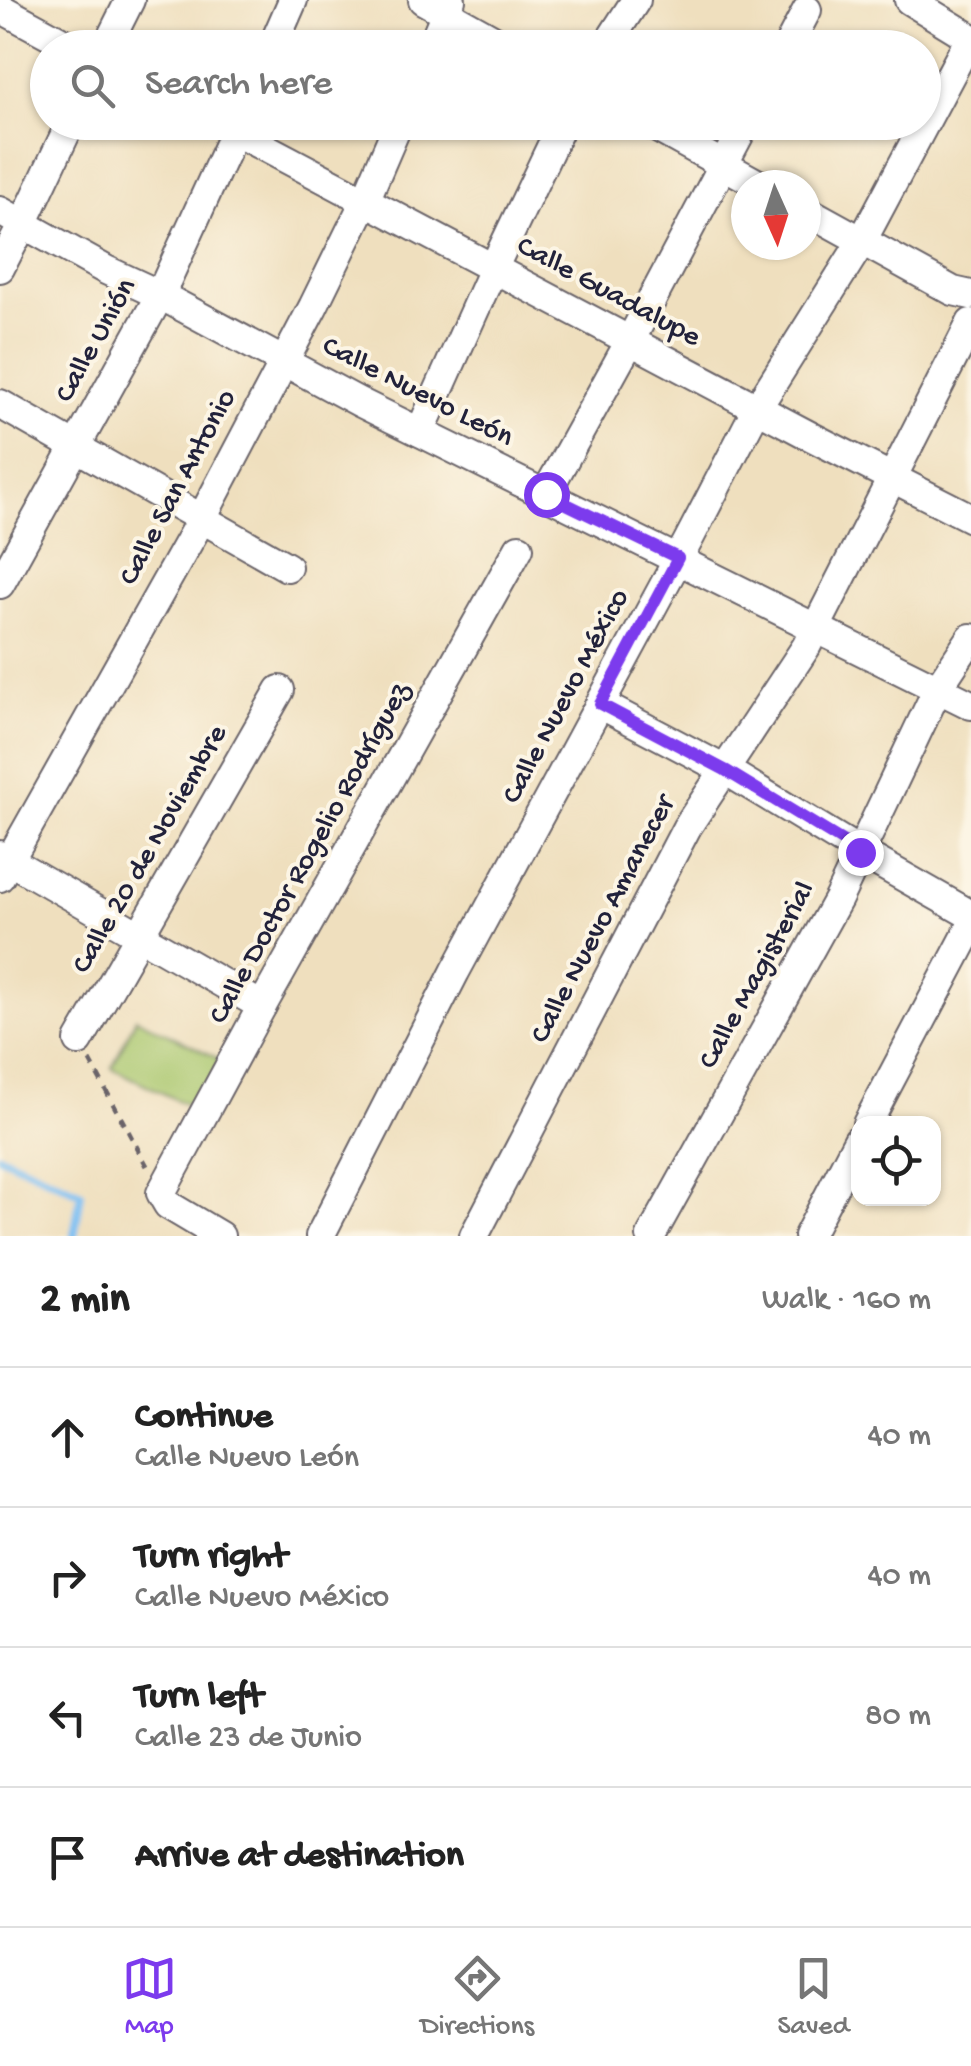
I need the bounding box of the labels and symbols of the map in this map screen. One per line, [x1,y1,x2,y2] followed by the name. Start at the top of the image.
[731,170,821,260] north arrow
[510,230,707,356] street label: Calle Guadalupe
[49,273,145,409] street label: Calle Unión
[315,330,519,456] street label: Calle Nuevo León
[113,384,245,592] street label: Calle San Antonio
[524,472,570,518] route start
[496,584,638,810] street label: Calle Nuevo México
[202,676,420,1031] street label: Calle Doctor Rogelio Rodríguez
[66,719,237,981] street label: Calle 20 de Noviembre
[524,788,685,1050] street label: Calle Nuevo Amanecer
[838,830,884,876] route end
[692,876,824,1076] street label: Calle Magisterial

